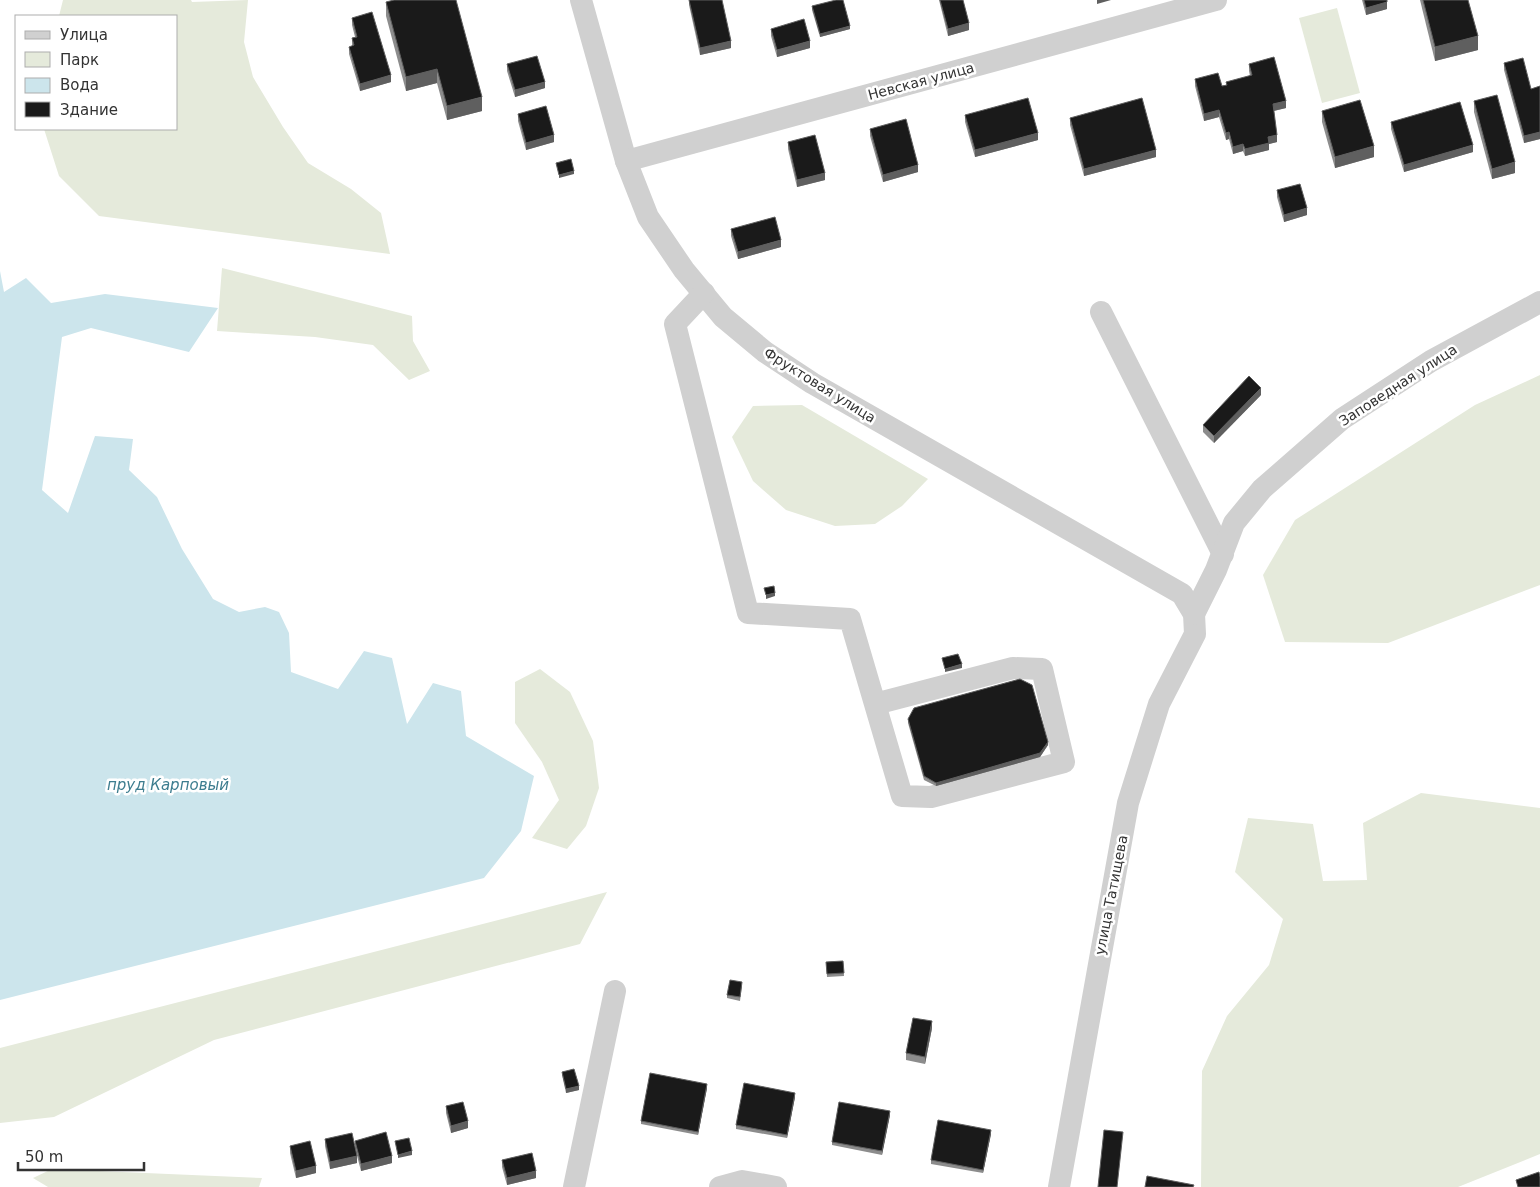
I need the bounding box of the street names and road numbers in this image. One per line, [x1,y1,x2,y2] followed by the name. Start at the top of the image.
[866,59,976,103] street label: Невская улица
[1336,341,1460,429] street label: Заповедная улица
[761,344,879,426] street label: Фруктовая улица
[1092,834,1130,956] street label: улица Татищева

